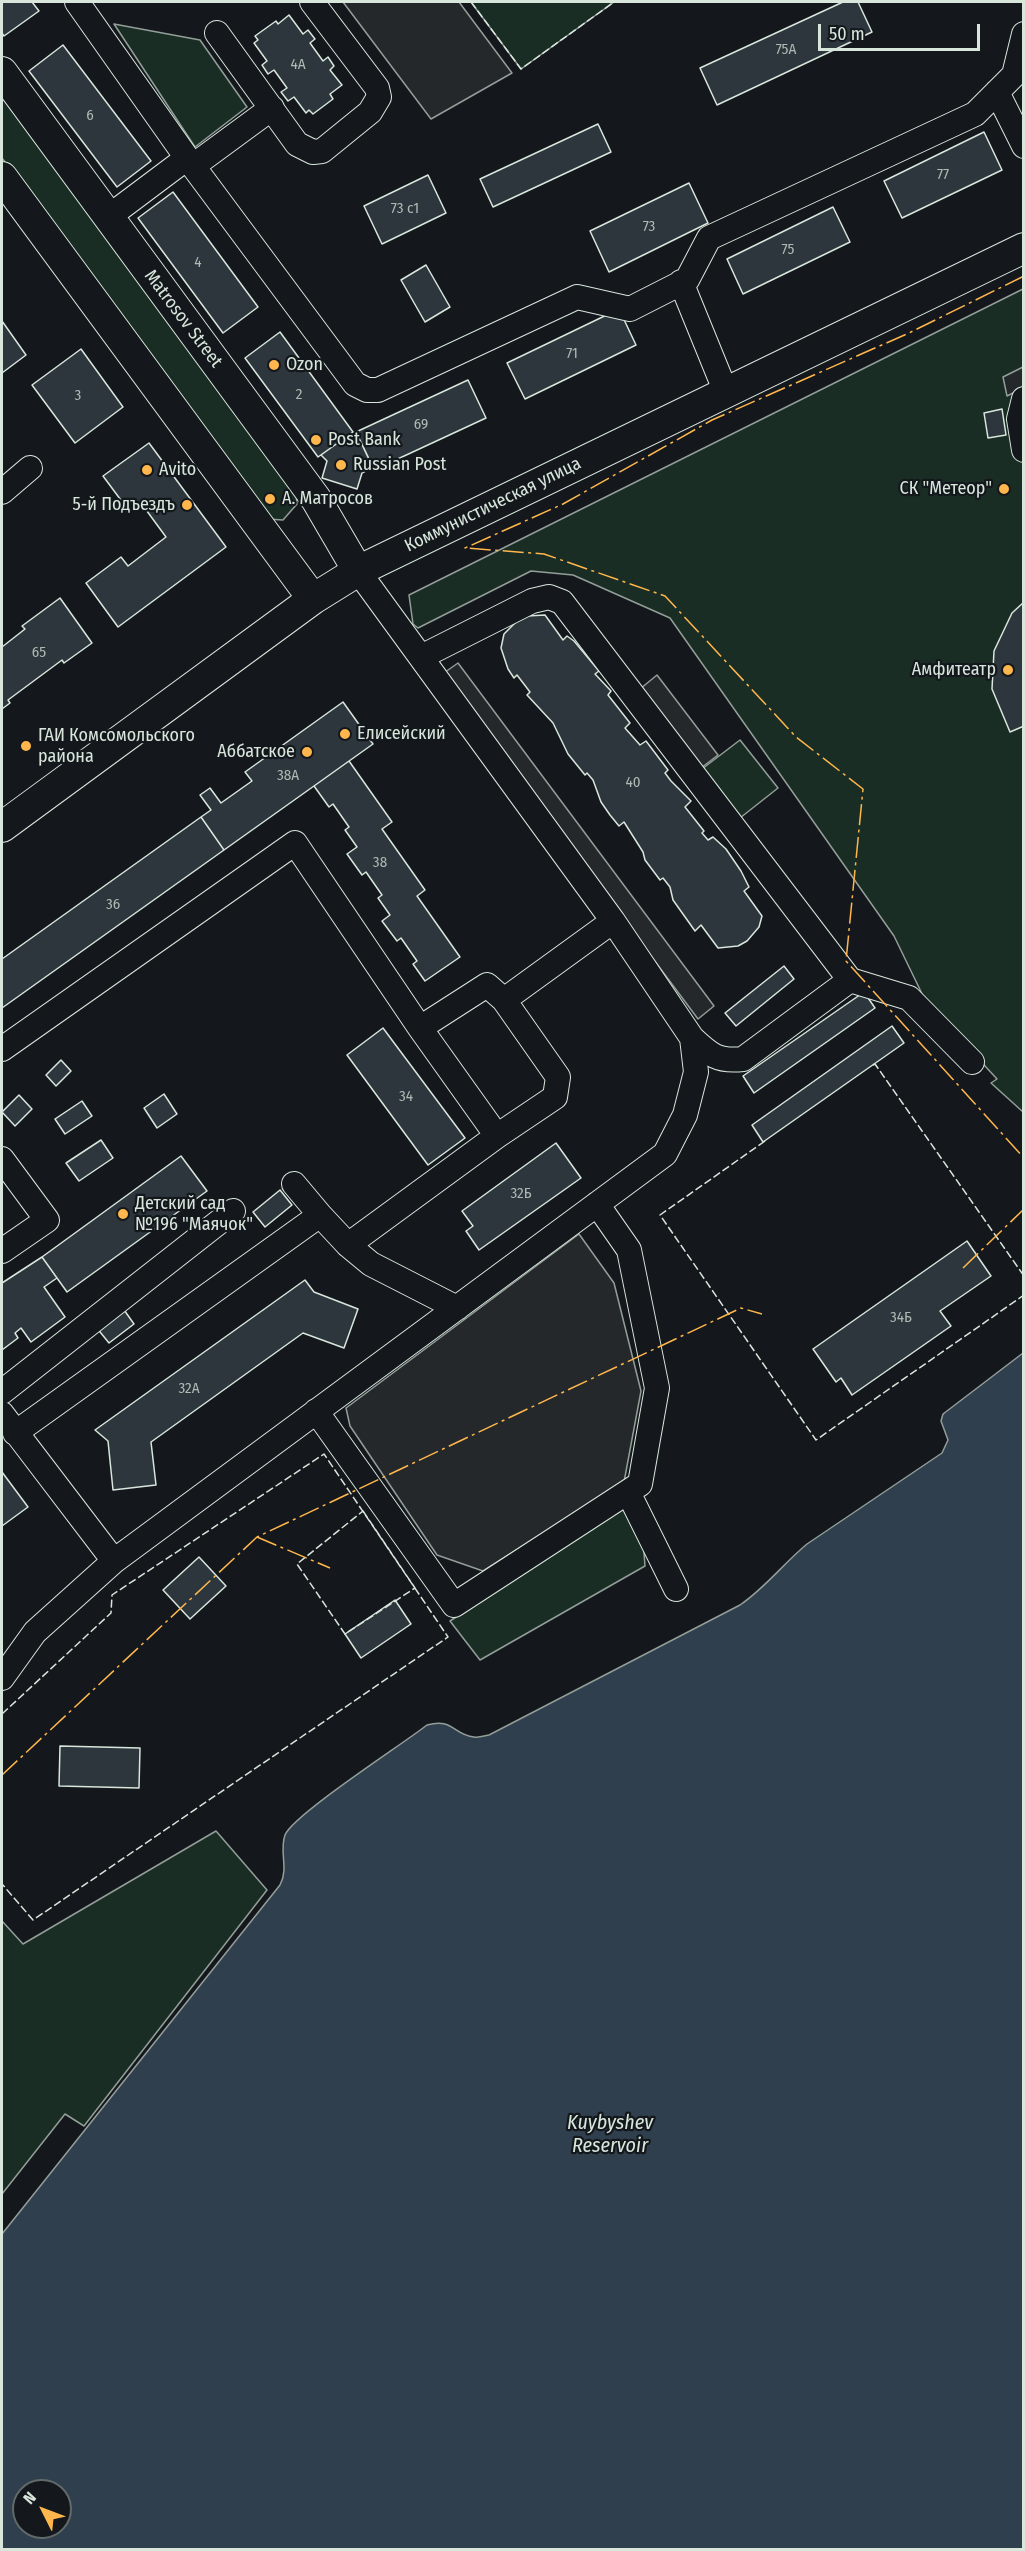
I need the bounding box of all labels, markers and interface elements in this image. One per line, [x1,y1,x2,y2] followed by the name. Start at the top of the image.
[821,12,983,50] scale bar
[829,23,865,45] text: 50 m
[776,41,796,59] house number: 75А
[290,56,306,74] house number: 4А
[86,107,94,125] house number: 6
[937,166,949,184] house number: 77
[391,200,419,218] house number: 73 с1
[643,218,655,236] house number: 73
[782,241,794,259] house number: 75
[194,254,202,272] house number: 4
[139,266,227,372] street label: Matrosov Street
[566,345,578,363] house number: 71
[286,354,323,376] place label: Ozon
[267,358,281,372] marker: Ozon
[296,386,302,404] house number: 2
[75,387,81,405] house number: 3
[414,416,428,434] house number: 69
[328,429,401,451] place label: Post Bank
[309,433,323,447] marker: Post Bank
[401,453,585,557] street label: Коммунистическая улица
[353,454,446,476] place label: Russian Post
[334,458,348,472] marker: Russian Post
[159,459,196,481] place label: Avito
[140,463,154,477] marker: Avito
[900,478,992,500] place label: СК "Метеор"
[997,482,1011,496] marker: СК "Метеор"
[282,488,373,510] place label: А. Матросов
[263,492,277,506] marker: А. Матросов
[72,494,175,516] place label: 5-й Подъездъ
[180,498,194,512] marker: 5-й Подъездъ
[32,644,46,662] house number: 65
[912,659,996,681] place label: Амфитеатр
[1001,663,1015,677] marker: Амфитеатр
[357,723,446,745] place label: Елисейский
[38,725,195,768] place label: ГАИ Комсомольского района
[338,727,352,741] marker: Елисейский
[19,739,33,753] marker: ГАИ Комсомольского района
[217,741,295,763] place label: Аббатское
[300,745,314,759] marker: Аббатское
[277,767,299,785] house number: 38А
[625,774,641,792] house number: 40
[373,854,387,872] house number: 38
[106,896,120,914] house number: 36
[399,1088,413,1106] house number: 34
[510,1185,532,1203] house number: 32Б
[135,1193,253,1236] place label: Детский сад №196 "Маячок"
[116,1207,130,1221] marker: Детский сад №196 "Маячок"
[890,1309,912,1327] house number: 34Б
[178,1380,200,1398] house number: 32А
[567,2111,653,2158] water label: Kuybyshev Reservoir
[12,2479,72,2539] north arrow
[19,2488,40,2508] text: N

